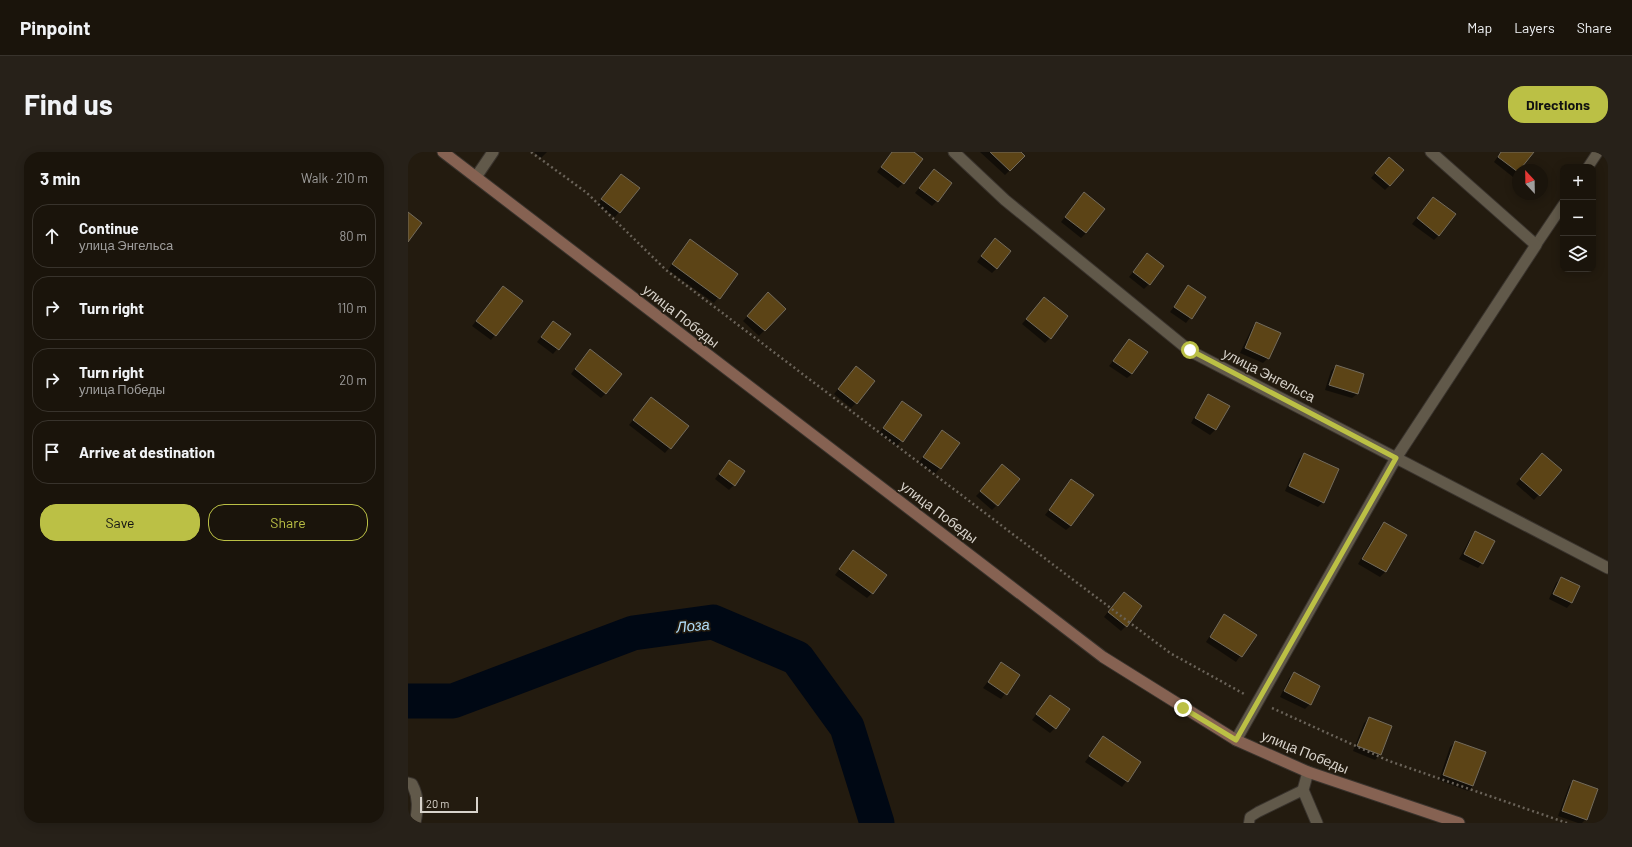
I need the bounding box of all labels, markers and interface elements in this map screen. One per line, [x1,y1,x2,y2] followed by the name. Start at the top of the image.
[20,16,90,39] text: Pinpoint
[1467,19,1492,36] text: Map
[1514,19,1555,36] text: Layers
[1577,19,1612,36] text: Share
[1508,86,1608,123] button: Directions
[24,87,113,121] text: Find us
[1512,164,1548,200] north arrow
[1560,164,1596,272] map controls
[1560,164,1596,200] button: +
[40,168,80,188] text: 3 min
[301,170,368,186] text: Walk · 210 m
[1560,200,1596,236] button: −
[79,219,139,237] text: Continue
[41,225,63,247] icon: ahead
[340,228,367,244] text: 80 m
[1560,236,1596,272] button: layers
[79,237,173,253] text: улица Энгельса
[640,280,723,351] street label: улица Победы
[41,297,63,319] icon: right
[79,299,144,317] text: Turn right
[337,300,367,316] text: 110 m
[1181,341,1199,359] route start
[1220,344,1318,405] street label: улица Энгельса
[79,363,144,381] text: Turn right
[41,369,63,391] icon: right
[339,372,367,388] text: 20 m
[79,381,165,397] text: улица Победы
[41,441,63,463] icon: arrive
[79,443,215,461] text: Arrive at destination
[897,477,981,546] street label: улица Победы
[40,504,200,541] button: Save
[208,504,368,541] button: Share
[674,615,710,636] water label: Лоза
[1174,699,1192,717] route end
[1259,726,1351,777] street label: улица Победы
[420,795,478,814] scale bar
[426,797,449,810] text: 20 m

